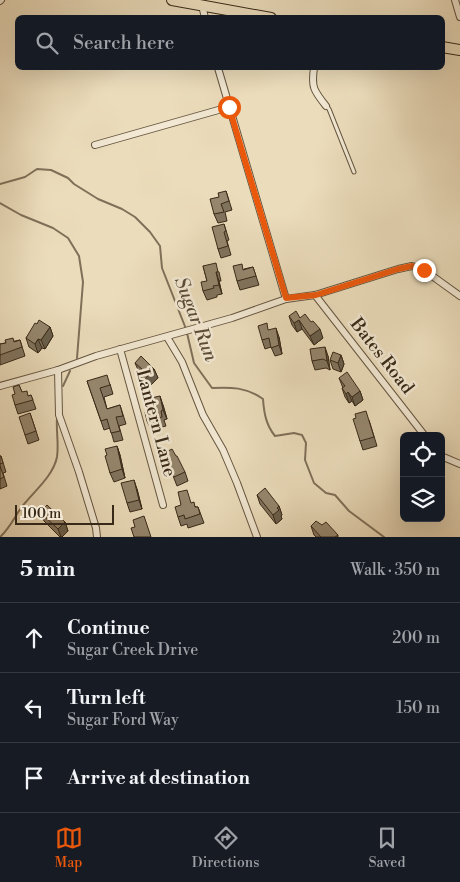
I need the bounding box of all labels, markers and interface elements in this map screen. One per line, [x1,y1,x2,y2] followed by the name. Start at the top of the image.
[15,15,445,70] search box
[33,29,61,57] icon: search
[73,31,174,55] text: Search here
[218,96,241,119] route start
[413,259,436,282] route end
[169,273,223,365] water label: Sugar Run
[344,313,419,399] street label: Bates Road
[131,367,181,479] street label: Lantern Lane
[400,432,445,522] map controls
[400,432,445,477] button: locate
[400,477,445,522] button: layers
[15,502,114,525] scale bar
[22,505,61,523] text: 100 m
[20,557,75,583] text: 5 min
[351,560,440,580] text: Walk · 350 m
[67,616,150,640] text: Continue
[20,624,48,652] icon: ahead
[392,628,440,648] text: 200 m
[67,640,198,660] text: Sugar Creek Drive
[67,686,146,710] text: Turn left
[20,694,48,722] icon: left
[396,698,440,718] text: 150 m
[67,710,179,730] text: Sugar Ford Way
[20,764,48,792] icon: arrive
[67,766,250,790] text: Arrive at destination
[55,824,83,872] tab: Map
[192,824,259,872] tab: Directions
[369,824,405,872] tab: Saved

